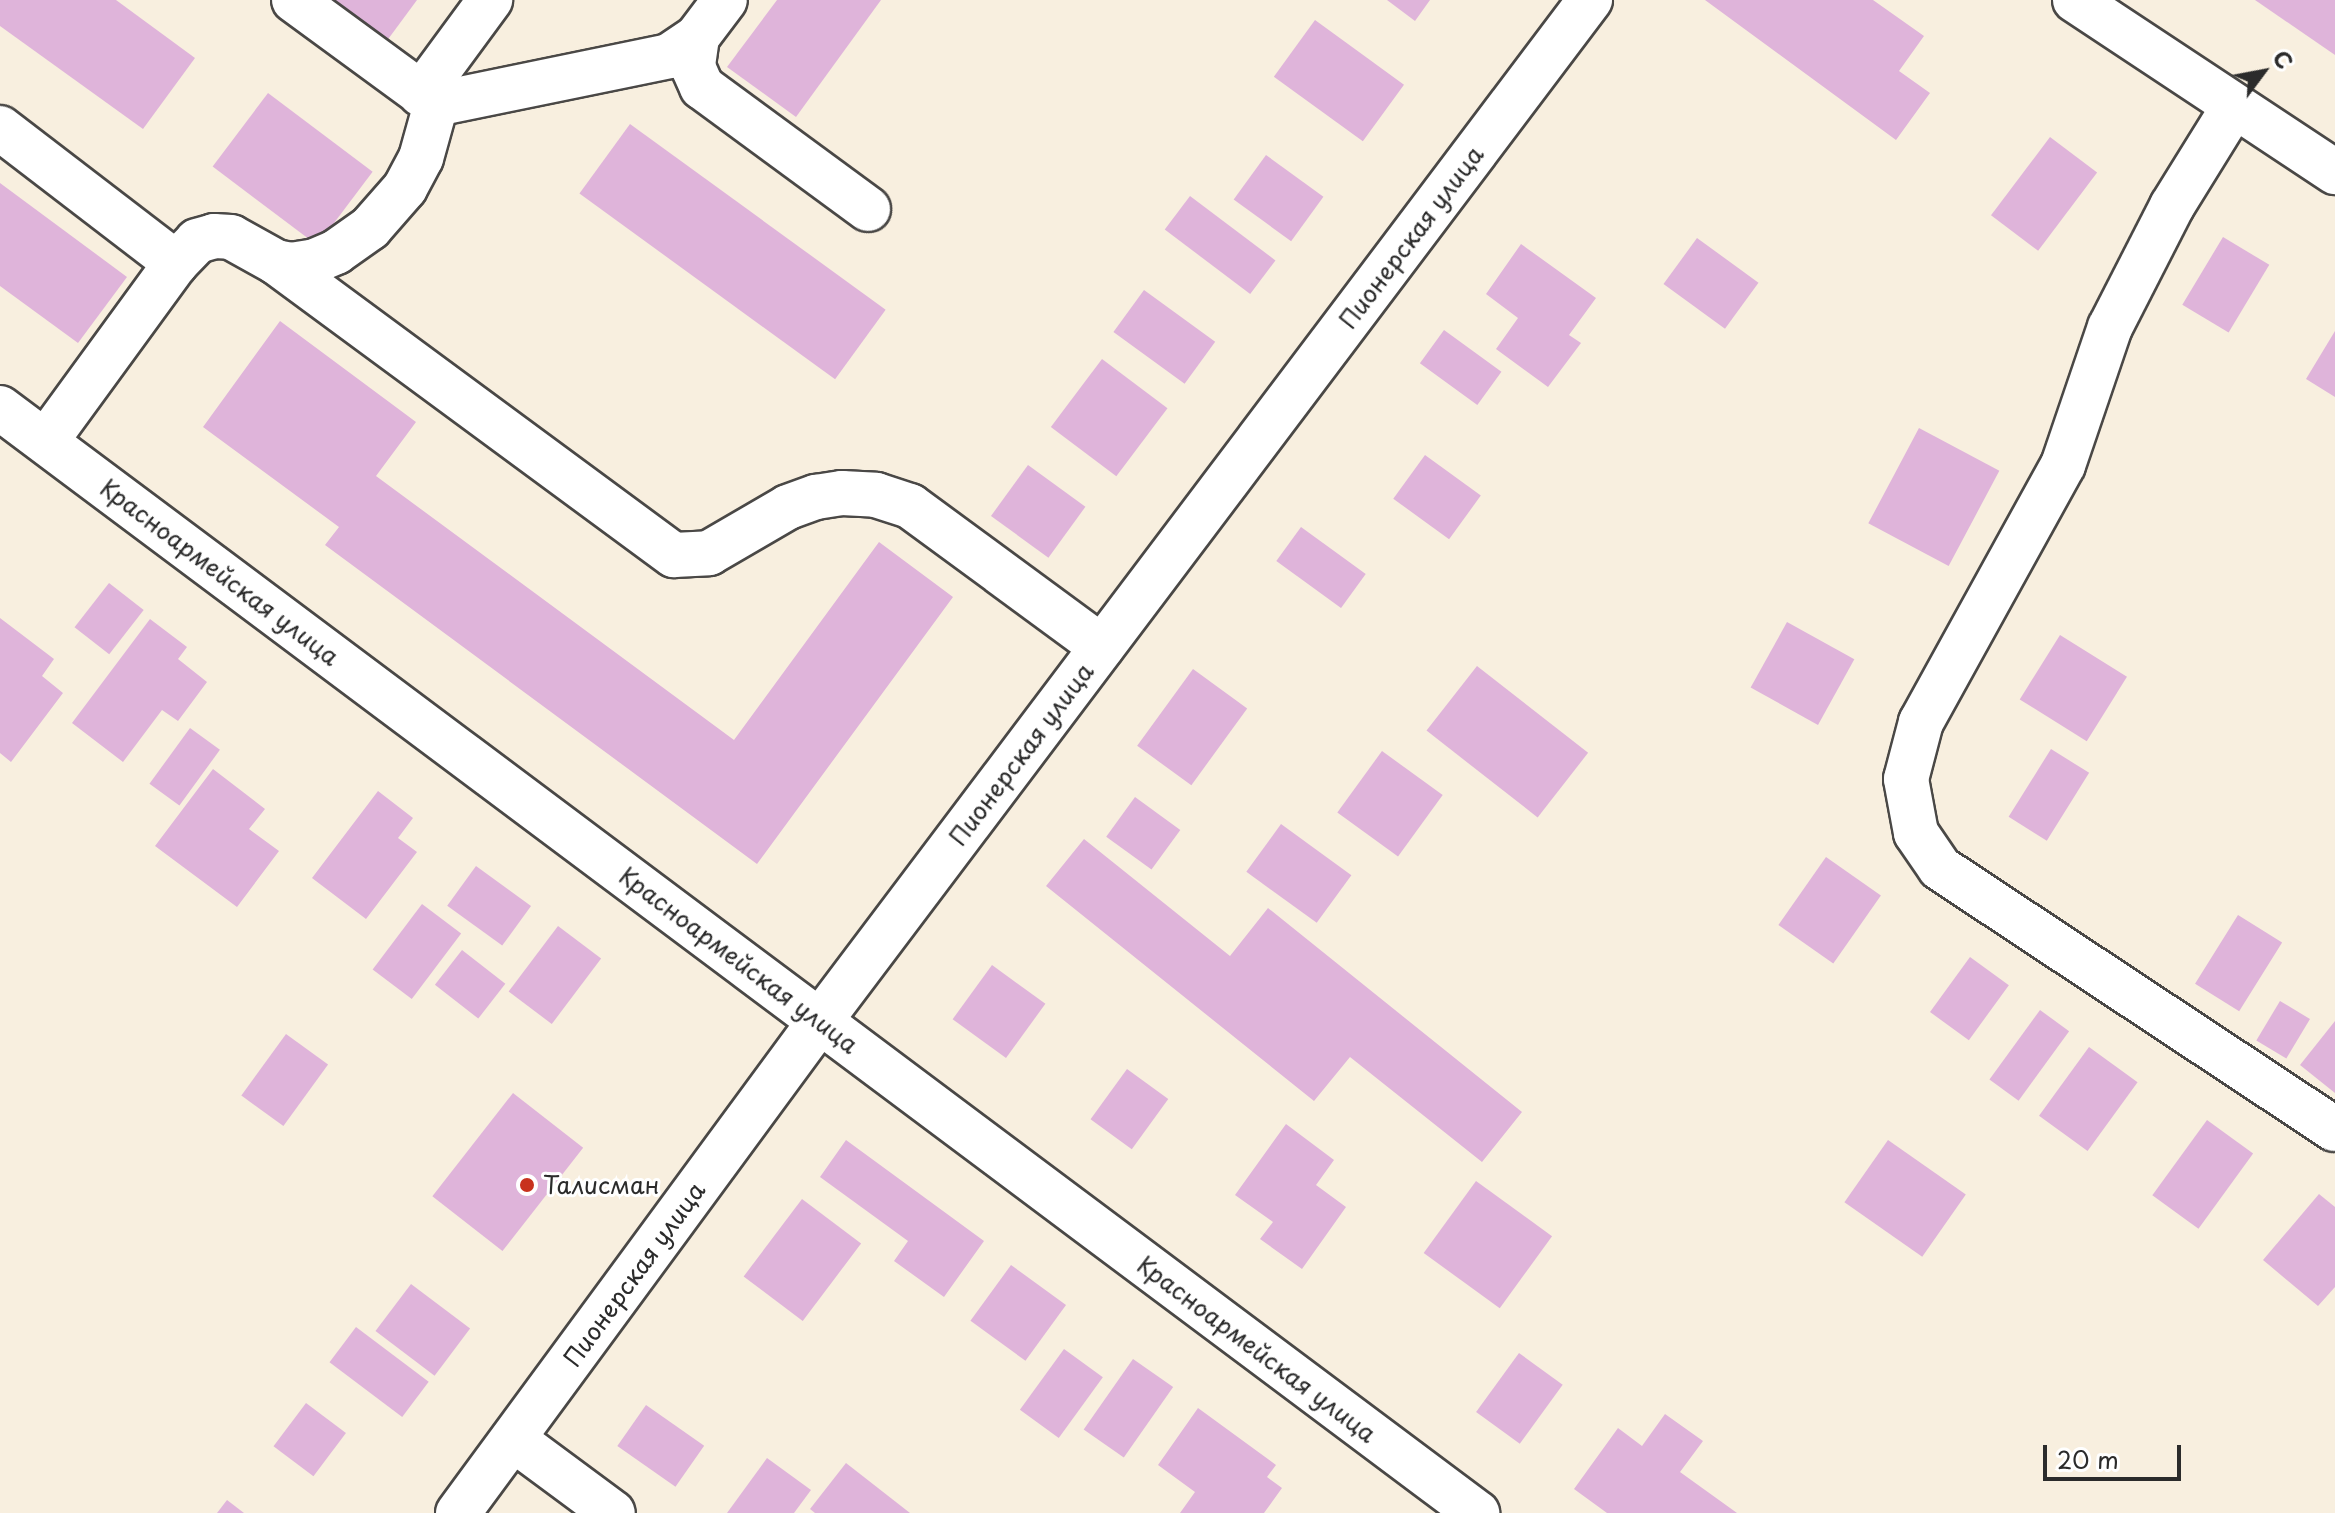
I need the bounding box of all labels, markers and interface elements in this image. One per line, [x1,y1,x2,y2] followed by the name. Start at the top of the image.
[2223,32,2303,112] north arrow
[2265,43,2302,75] text: С
[1333,140,1489,334] street label: Пионерская улица
[95,472,345,672] street label: Красноармейская улица
[943,657,1099,851] street label: Пионерская улица
[614,860,864,1060] street label: Красноармейская улица
[543,1171,659,1199] place label: Талисман
[518,1176,536,1194] marker: Талисман
[557,1176,711,1372] street label: Пионерская улица
[1132,1249,1382,1449] street label: Красноармейская улица
[2047,1429,2185,1479] scale bar
[2057,1441,2119,1477] text: 20 m

